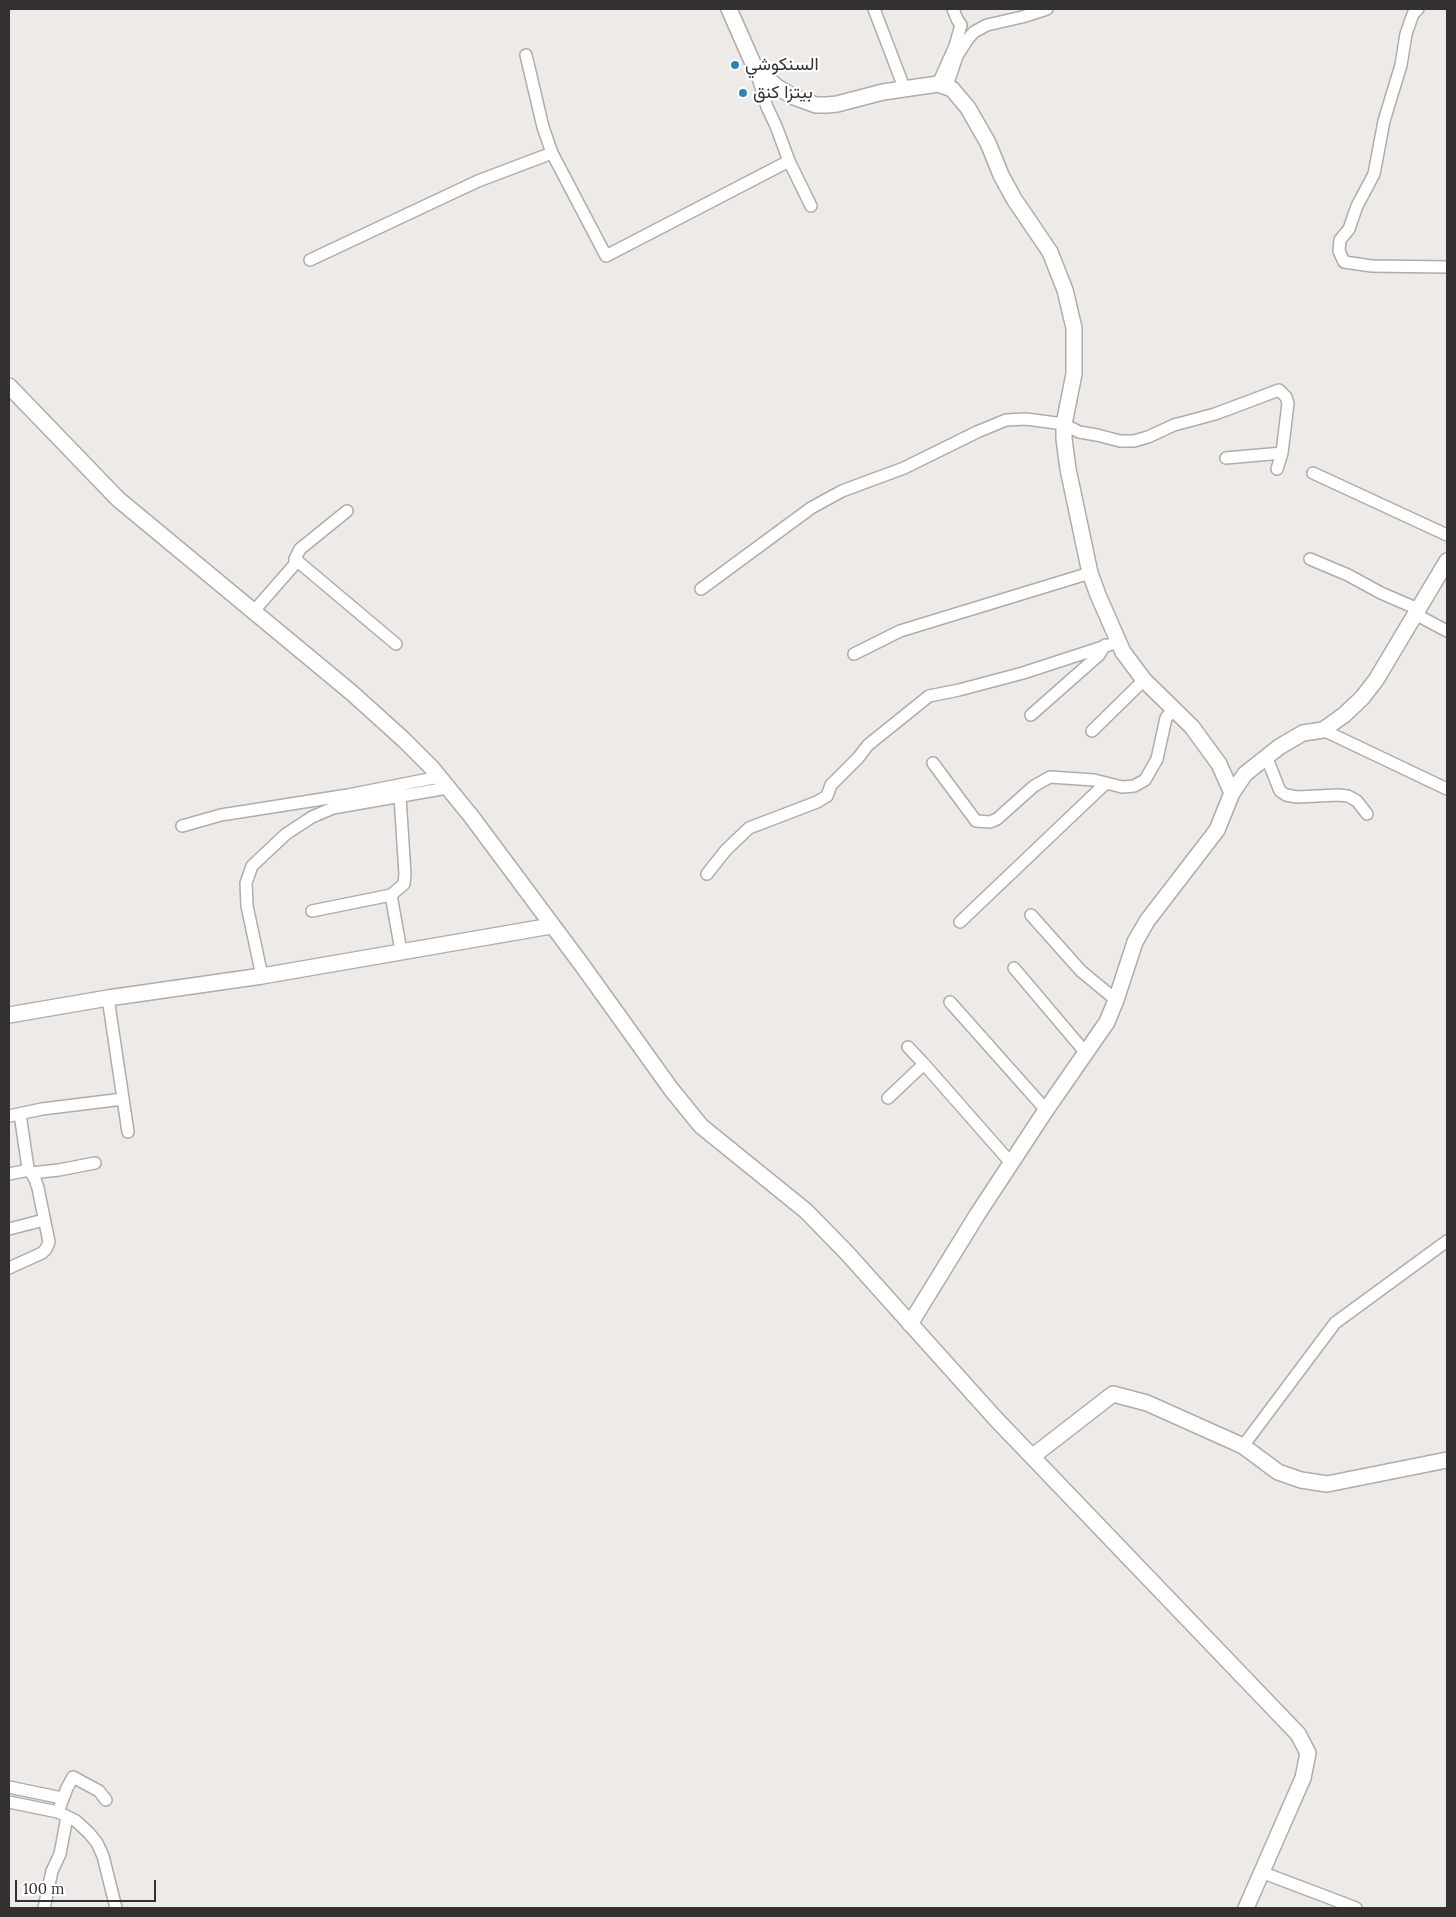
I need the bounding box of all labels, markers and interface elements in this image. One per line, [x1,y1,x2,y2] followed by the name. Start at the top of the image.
[745,54,819,76] place label: السنكوشي
[729,59,741,71] marker: السنكوشي
[753,82,813,104] place label: بيتزا كنق
[737,87,749,99] marker: بيتزا كنق
[18,1870,159,1902] scale bar
[23,1879,64,1898] text: 100 m

